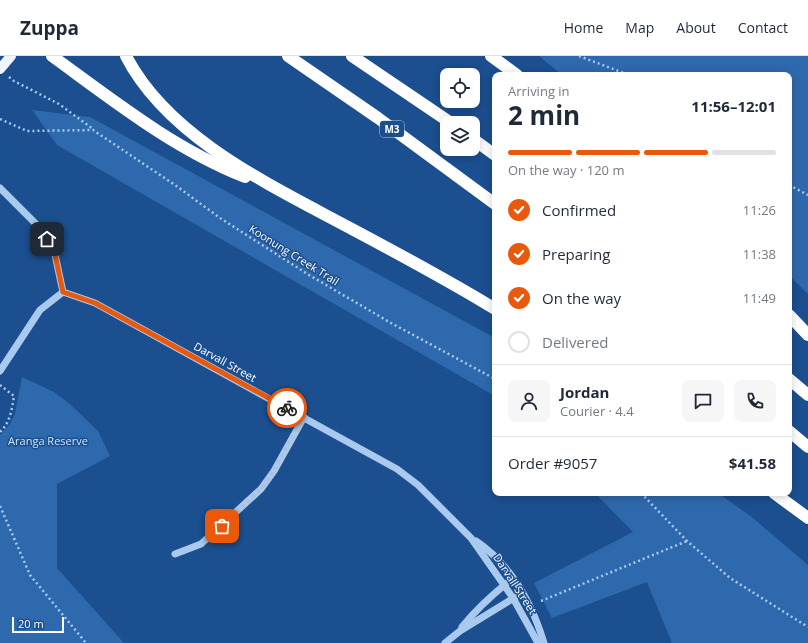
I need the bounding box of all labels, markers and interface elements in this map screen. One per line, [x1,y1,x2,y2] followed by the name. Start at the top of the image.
[20,15,79,41] text: Zuppa
[564,18,603,37] text: Home
[625,18,654,37] text: Map
[676,18,716,37] text: About
[738,18,788,37] text: Contact
[440,68,480,156] map controls
[440,68,480,108] button: locate
[508,82,570,100] text: Arriving in
[691,96,776,116] text: 11:56–12:01
[508,97,580,133] text: 2 min
[440,116,480,156] button: layers
[380,121,404,137] road number: M3
[508,161,624,179] text: On the way · 120 m
[508,199,530,221] icon: check
[542,200,616,220] text: Confirmed
[743,201,776,219] text: 11:26
[246,221,342,288] street label: Koonung Creek Trail
[30,222,64,256] pin
[36,228,58,250] icon: home
[508,243,530,265] icon: check
[542,244,610,264] text: Preparing
[743,245,776,263] text: 11:38
[508,287,530,309] icon: check
[542,288,621,308] text: On the way
[743,289,776,307] text: 11:49
[542,332,609,352] text: Delivered
[191,338,259,385] street label: Darvall Street
[508,380,550,422] button: person
[682,380,724,422] button: chat
[734,380,776,422] button: phone
[560,382,609,402] text: Jordan
[267,388,307,428] courier
[276,397,298,419] icon: bike
[560,402,634,420] text: Courier · 4.4
[8,433,88,448] park label: Aranga Reserve
[508,453,597,473] text: Order #9057
[729,453,776,473] text: $41.58
[205,509,239,543] pin
[211,515,233,537] icon: bag
[490,551,541,617] street label: Darvall Street
[12,615,64,634] scale bar
[18,616,44,631] text: 20 m

